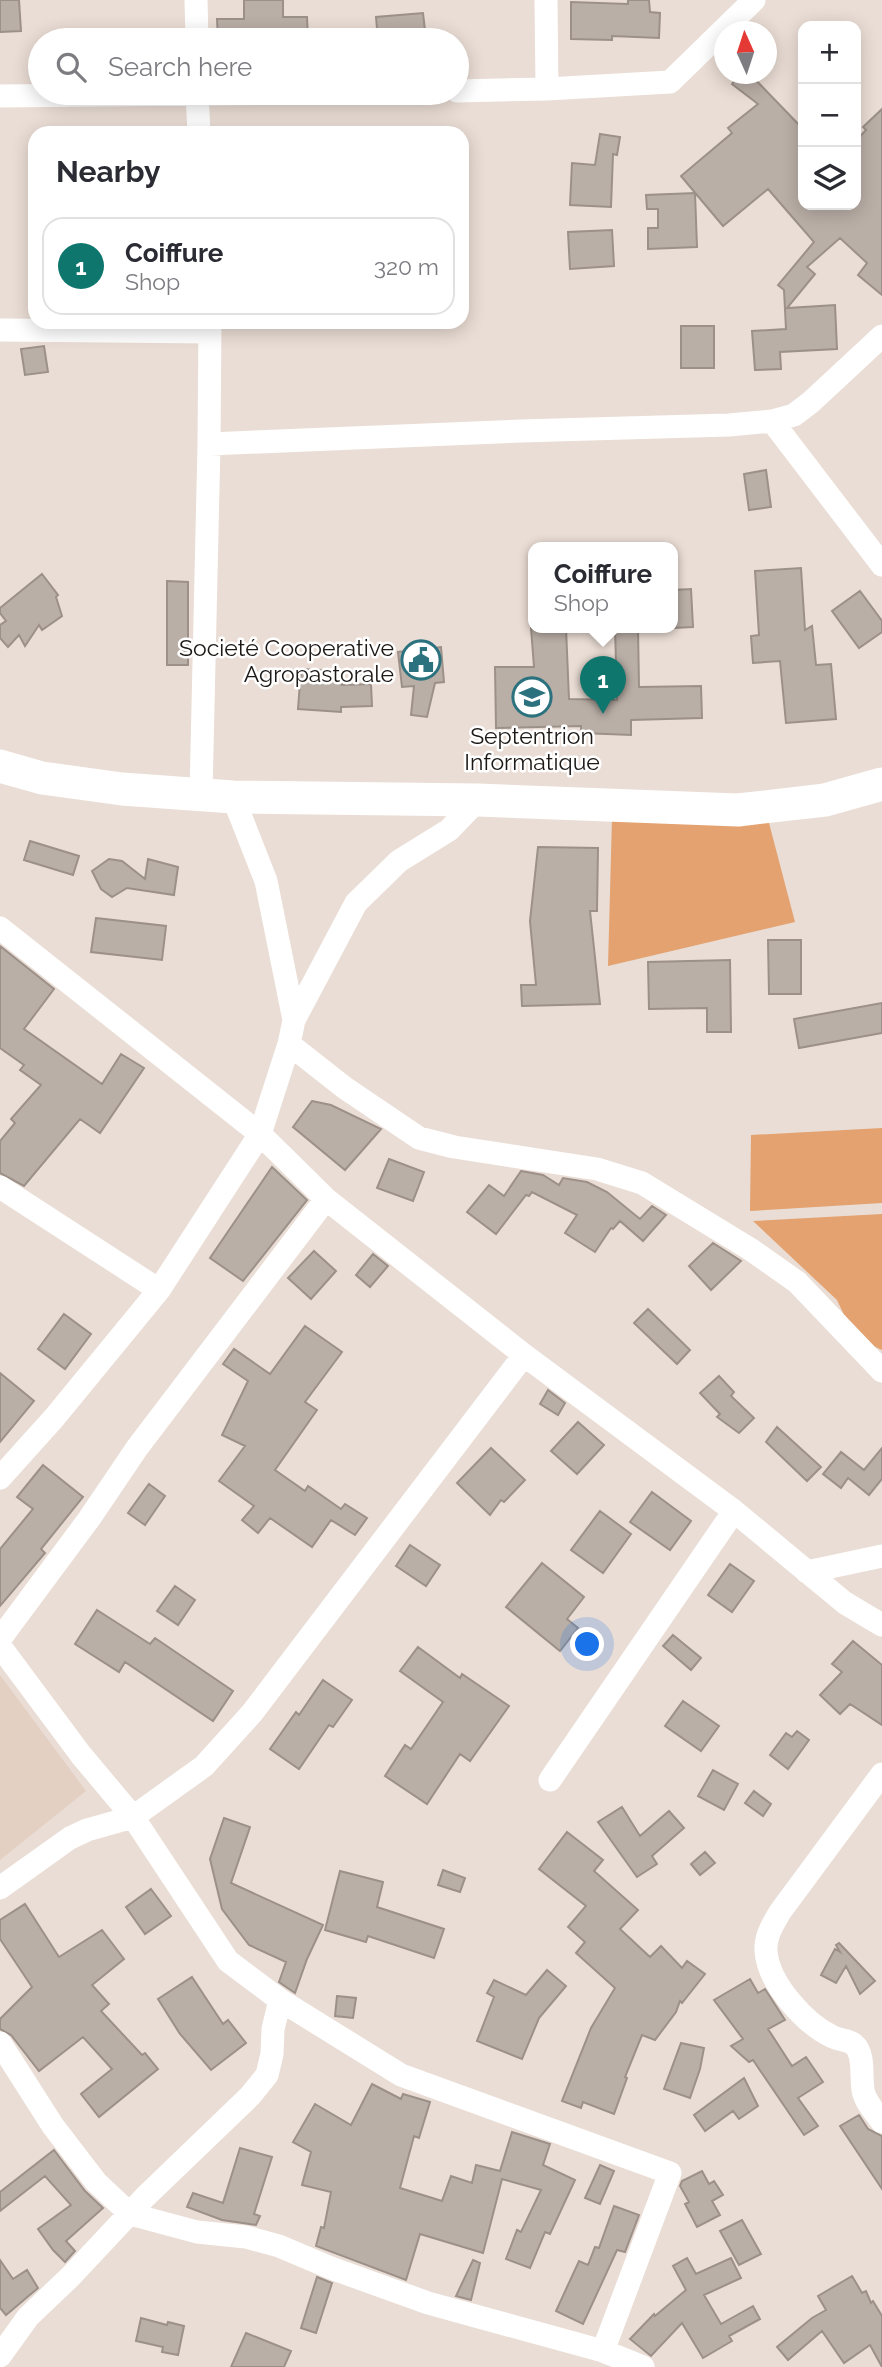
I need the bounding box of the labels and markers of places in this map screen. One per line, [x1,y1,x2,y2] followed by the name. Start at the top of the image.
[179,634,394,687] place label: Societé Cooperative Agropastorale
[400,639,442,681] public building icon: Societé Cooperative Agropastorale
[580,656,626,714] pin: 1
[511,676,553,718] school or university icon: Septentrion Informatique
[464,722,600,775] place label: Septentrion Informatique

